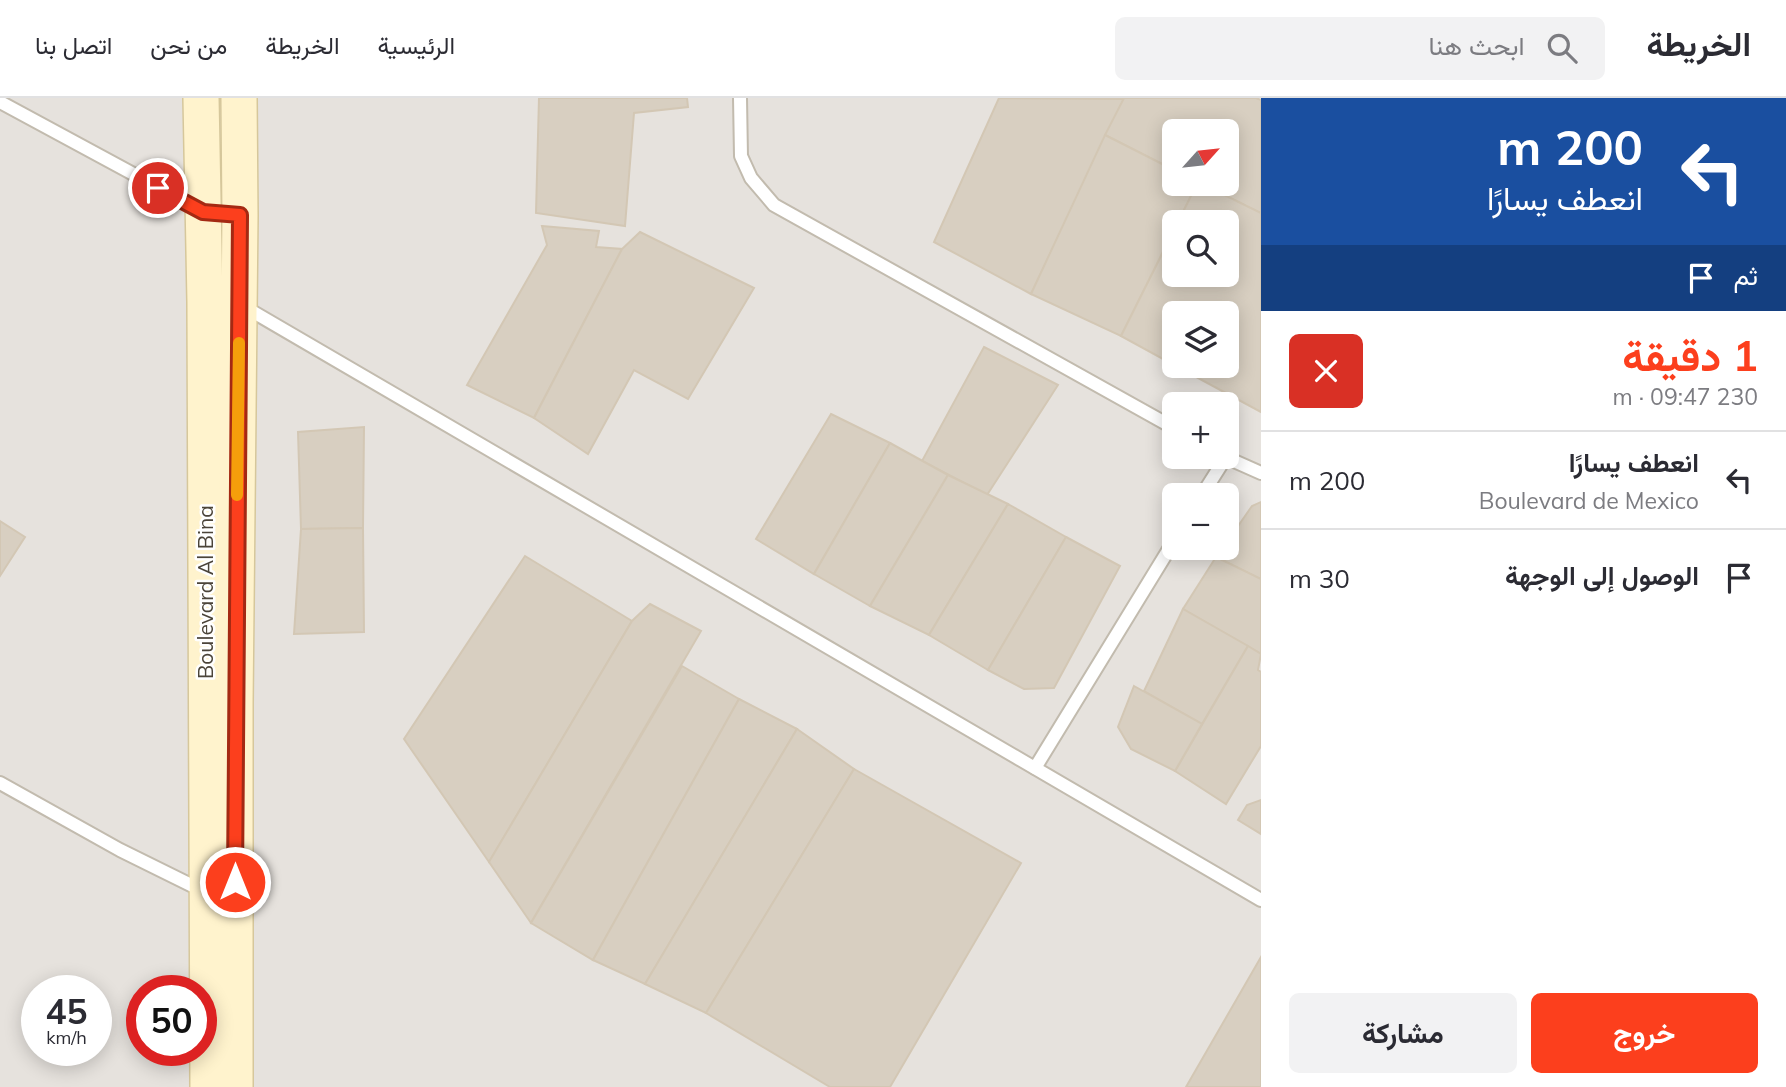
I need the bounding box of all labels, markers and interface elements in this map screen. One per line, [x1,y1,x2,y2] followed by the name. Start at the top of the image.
[1115,17,1605,80] search box
[1647,23,1751,64] text: الخريطة
[1429,29,1525,62] text: ابحث هنا
[1543,29,1581,67] icon: search
[35,30,112,60] text: اتصل بنا
[150,30,227,60] text: من نحن
[265,30,339,60] text: الخريطة
[377,30,455,60] text: الرئيسية
[1497,116,1643,177] text: 200 m
[1162,119,1239,196] north arrow
[1162,119,1239,560] map controls
[1667,126,1758,217] icon: left
[128,158,188,218] pin
[139,169,177,207] icon: arrive
[1487,178,1643,218] text: انعطف يسارًا
[1162,210,1239,287] button: search
[1682,259,1720,297] icon: arrive
[1734,259,1758,292] text: ثم
[1162,301,1239,378] button: layers
[1622,329,1758,382] text: 1 دقيقة
[1289,334,1363,408] button: close
[1613,382,1758,411] text: 230 m · 09:47
[1162,392,1239,469] button: +
[1569,446,1699,479] text: انعطف يسارًا
[1720,461,1758,499] icon: left
[1289,464,1365,497] text: 200 m
[1162,483,1239,560] button: −
[1479,486,1699,515] text: Boulevard de Mexico
[192,505,218,679] street label: Boulevard Al Bina
[1505,559,1699,592] text: الوصول إلى الوجهة
[1720,559,1758,597] icon: arrive
[1289,562,1350,595] text: 30 m
[198,845,272,919] position arrow
[126,975,217,1066] speed limit sign: 50
[45,989,88,1033] text: 45
[1289,993,1517,1073] button: مشاركة
[1531,993,1758,1073] button: خروج
[46,1026,87,1049] text: km/h

